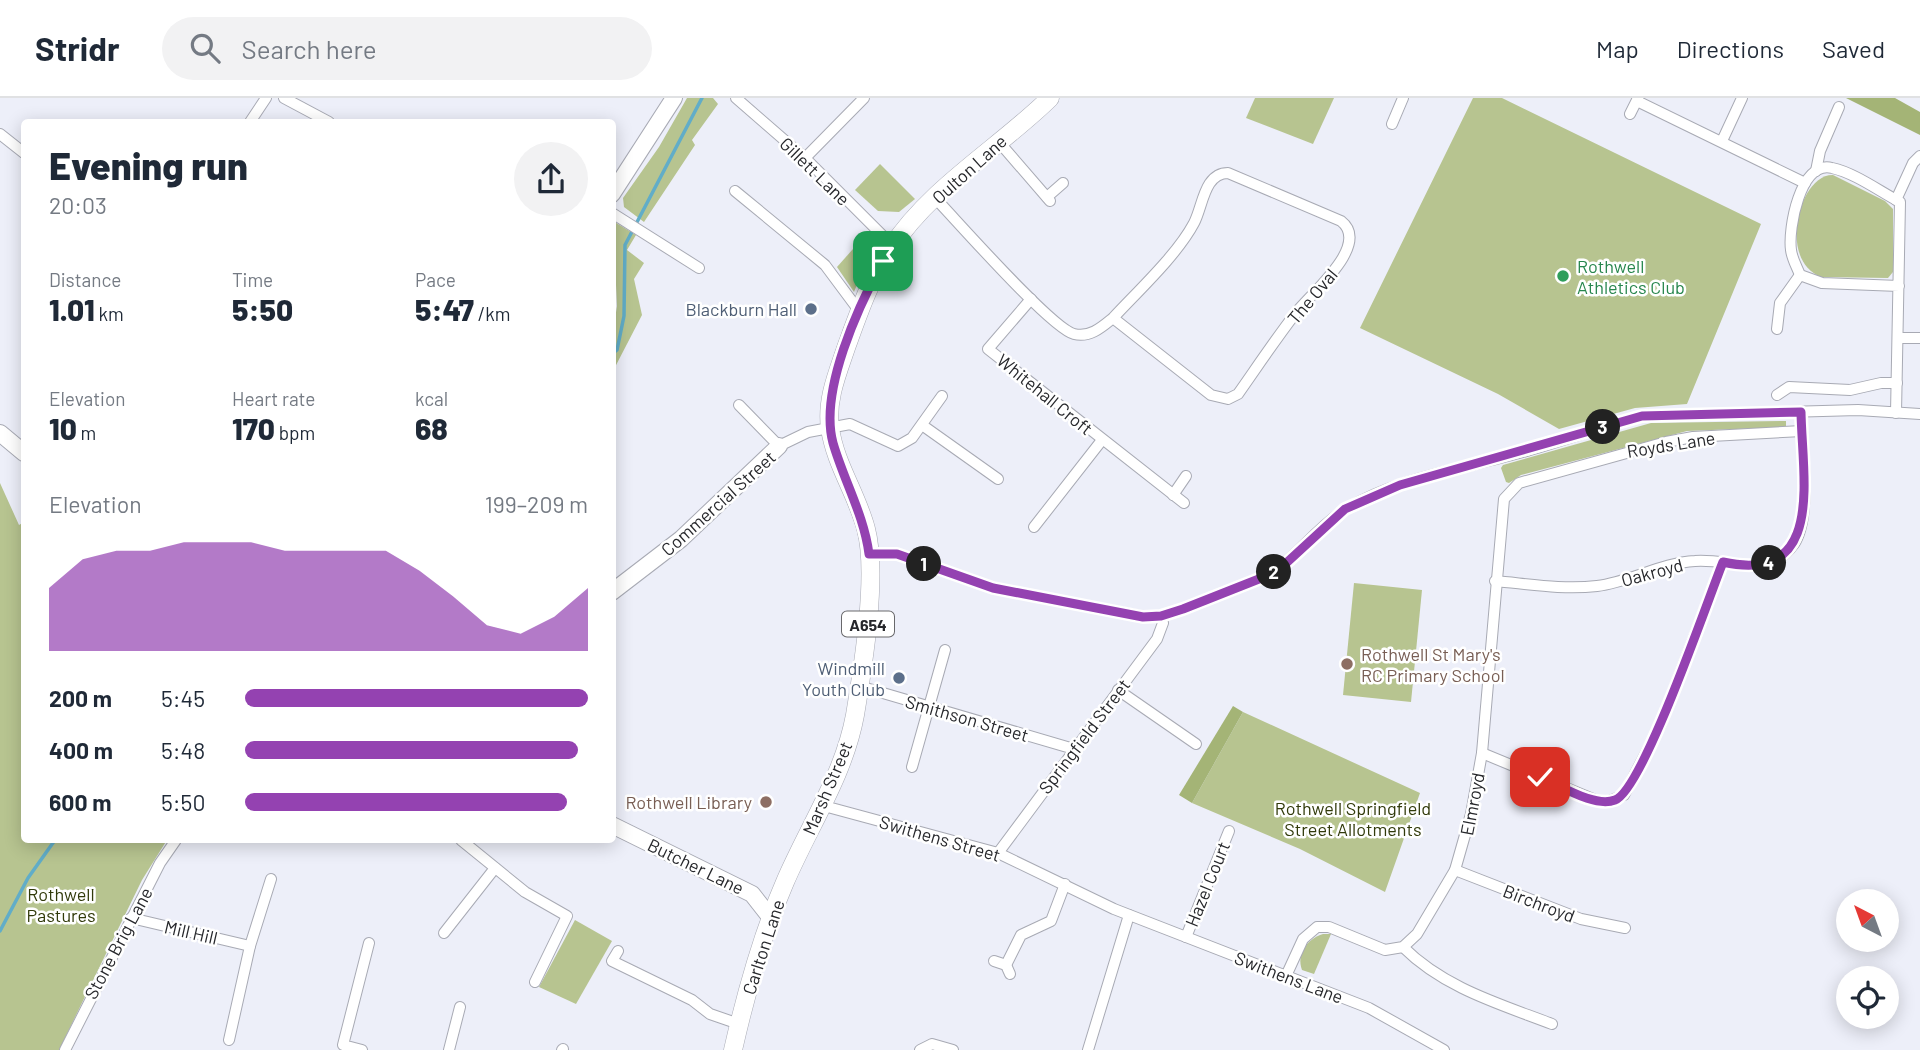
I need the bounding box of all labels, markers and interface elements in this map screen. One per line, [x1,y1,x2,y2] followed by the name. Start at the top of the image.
[162,17,652,80] search box
[35,28,120,68] text: Stridr
[186,29,224,67] icon: search
[242,33,377,64] text: Search here
[1596,34,1639,63] text: Map
[1677,34,1784,63] text: Directions
[1822,34,1885,63] text: Saved
[927,130,1011,208] street label: Oulton Lane
[775,132,855,210] street label: Gillett Lane
[49,142,248,188] text: Evening run
[514,142,588,216] button: share
[49,191,107,219] text: 20:03
[853,231,913,291] pin
[864,242,902,280] icon: arrive
[1577,255,1685,298] place label: Rothwell Athletics Club
[1282,264,1342,328] street label: The Oval
[49,268,121,291] text: Distance
[232,268,273,291] text: Time
[415,268,456,291] text: Pace
[1555,268,1571,284] marker: Rothwell Athletics Club
[49,291,95,327] text: 1.01
[232,291,293,327] text: 5:50
[415,291,474,327] text: 5:47
[685,298,797,320] place label: Blackburn Hall
[803,301,819,317] marker: Blackburn Hall
[95,302,124,325] text: km
[474,302,510,325] text: /km
[993,349,1097,439] street label: Whitehall Croft
[49,387,126,410] text: Elevation
[232,387,315,410] text: Heart rate
[415,387,448,410] text: kcal
[49,410,77,446] text: 10
[232,410,275,446] text: 170
[415,410,448,446] text: 68
[1586,410,1620,444] pin: 3
[1597,415,1608,438] text: 3
[77,421,96,444] text: m
[275,421,315,444] text: bpm
[1625,426,1717,462] street label: Royds Lane
[656,446,780,560] street label: Commercial Street
[49,490,142,518] text: Elevation
[485,490,588,518] text: 199–209 m
[906,546,942,582] pin: 1
[1752,546,1786,580] pin: 4
[1763,551,1774,574] text: 4
[920,552,927,575] text: 1
[1619,553,1685,591] street label: Oakroyd
[1256,554,1292,589] pin: 2
[1268,560,1279,583] text: 2
[842,611,894,636] road number: A654
[1361,643,1505,686] place label: Rothwell St Mary's RC Primary School
[1339,656,1355,672] marker: Rothwell St Mary's RC Primary School
[802,657,885,700] place label: Windmill Youth Club
[891,670,907,686] marker: Windmill Youth Club
[1034,674,1134,798] street label: Springfield Street
[49,684,112,712] text: 200 m
[161,684,205,712] text: 5:45
[903,690,1031,746] street label: Smithson Street
[49,736,113,764] text: 400 m
[161,736,205,764] text: 5:48
[797,738,857,838] street label: Marsh Street
[1510,747,1570,807] pin
[1521,758,1559,796] icon: check
[1455,771,1489,837] street label: Elmroyd
[49,788,111,816] text: 600 m
[161,788,205,816] text: 5:50
[625,791,752,813] place label: Rothwell Library
[758,794,774,810] marker: Rothwell Library
[1275,797,1431,840] park label: Rothwell Springfield Street Allotments
[877,810,1003,866] street label: Swithens Street
[644,833,748,899] street label: Butcher Lane
[1180,838,1234,930] street label: Hazel Court
[1500,879,1578,927] street label: Birchroyd
[26,883,96,926] park label: Rothwell Pastures
[79,883,157,1003] street label: Stone Brig Lane
[1836,889,1899,952] north arrow
[1836,889,1899,1029] map controls
[737,897,789,997] street label: Carlton Lane
[162,915,220,949] street label: Mill Hill
[1232,946,1346,1008] street label: Swithens Lane
[1836,966,1899,1029] button: locate

